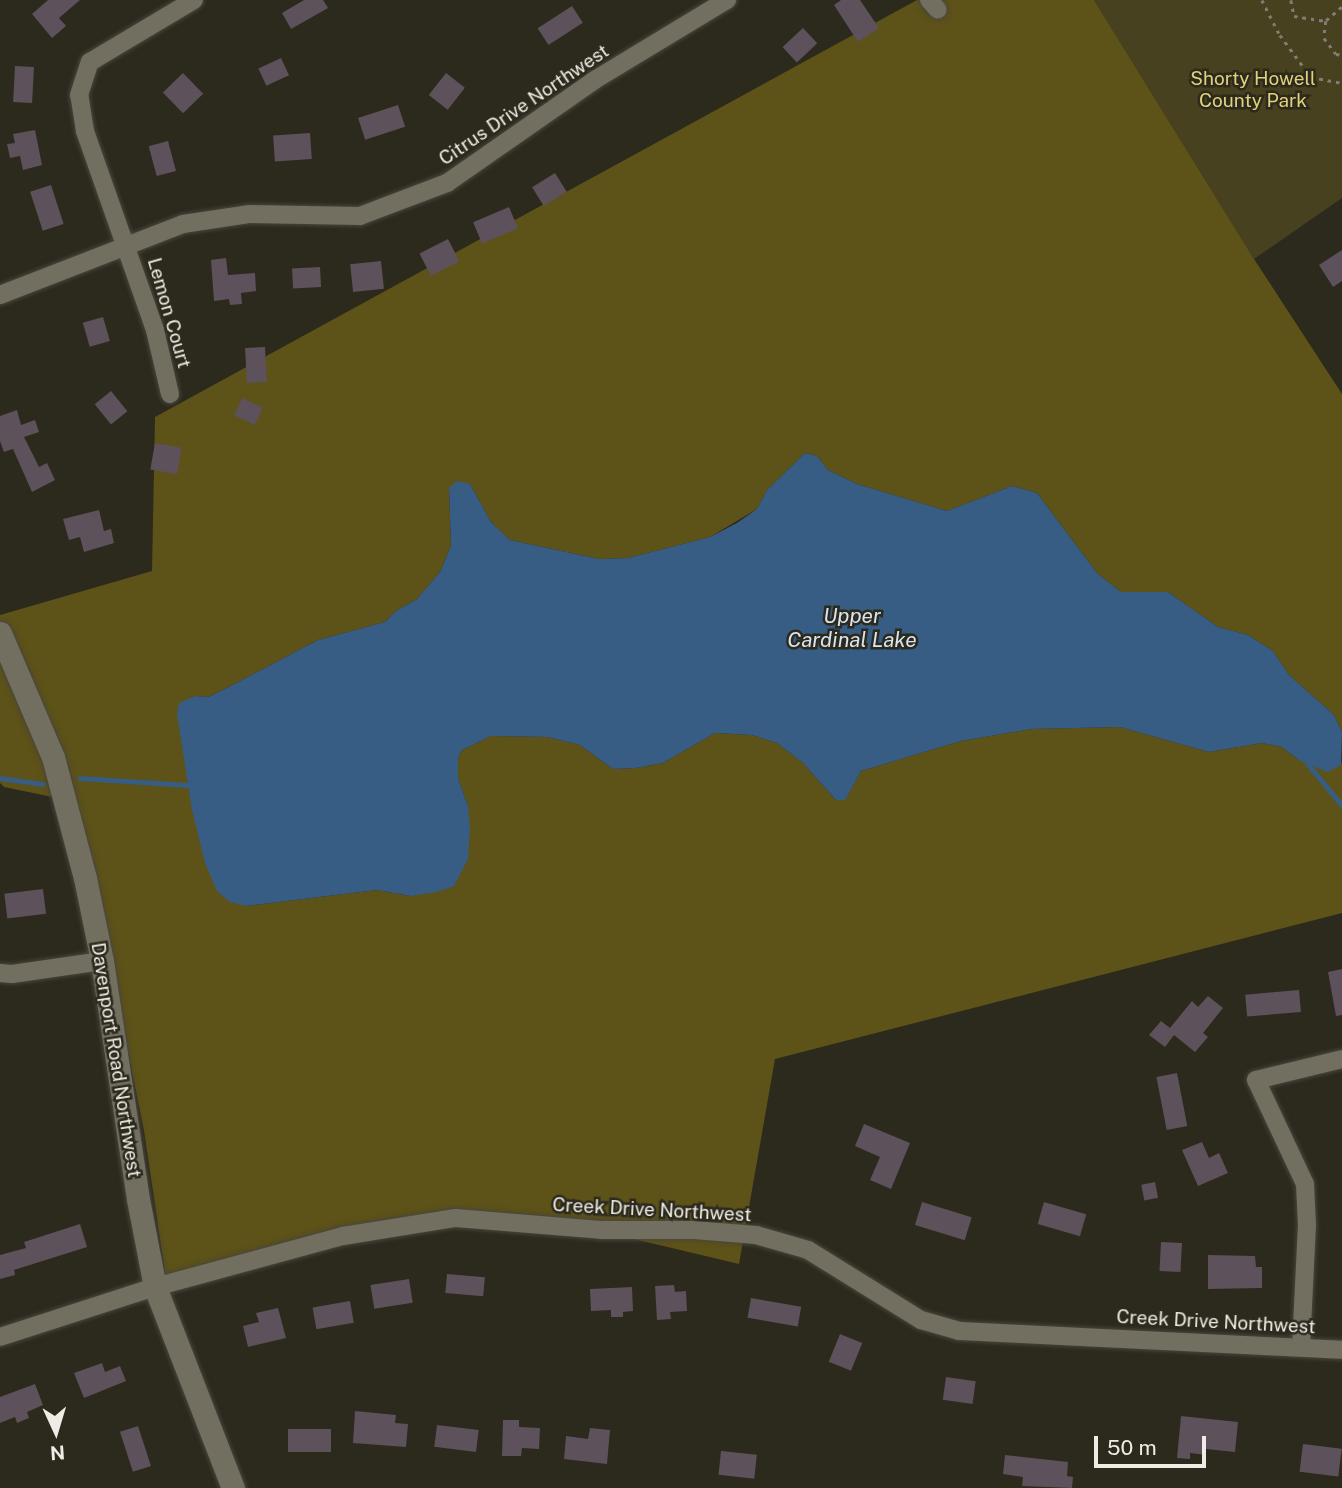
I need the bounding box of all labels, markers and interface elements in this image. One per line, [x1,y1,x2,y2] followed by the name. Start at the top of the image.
[435,40,613,170] street label: Citrus Drive Northwest
[1190,68,1316,112] park label: Shorty Howell County Park
[142,255,196,371] street label: Lemon Court
[787,603,917,653] water label: Upper Cardinal Lake
[86,941,146,1179] street label: Davenport Road Northwest
[552,1193,752,1227] street label: Creek Drive Northwest
[1116,1305,1316,1339] street label: Creek Drive Northwest
[21,1397,91,1467] north arrow
[1097,1422,1209,1466] scale bar
[1107,1435,1157,1460] text: 50 m
[49,1441,66,1464] text: N

